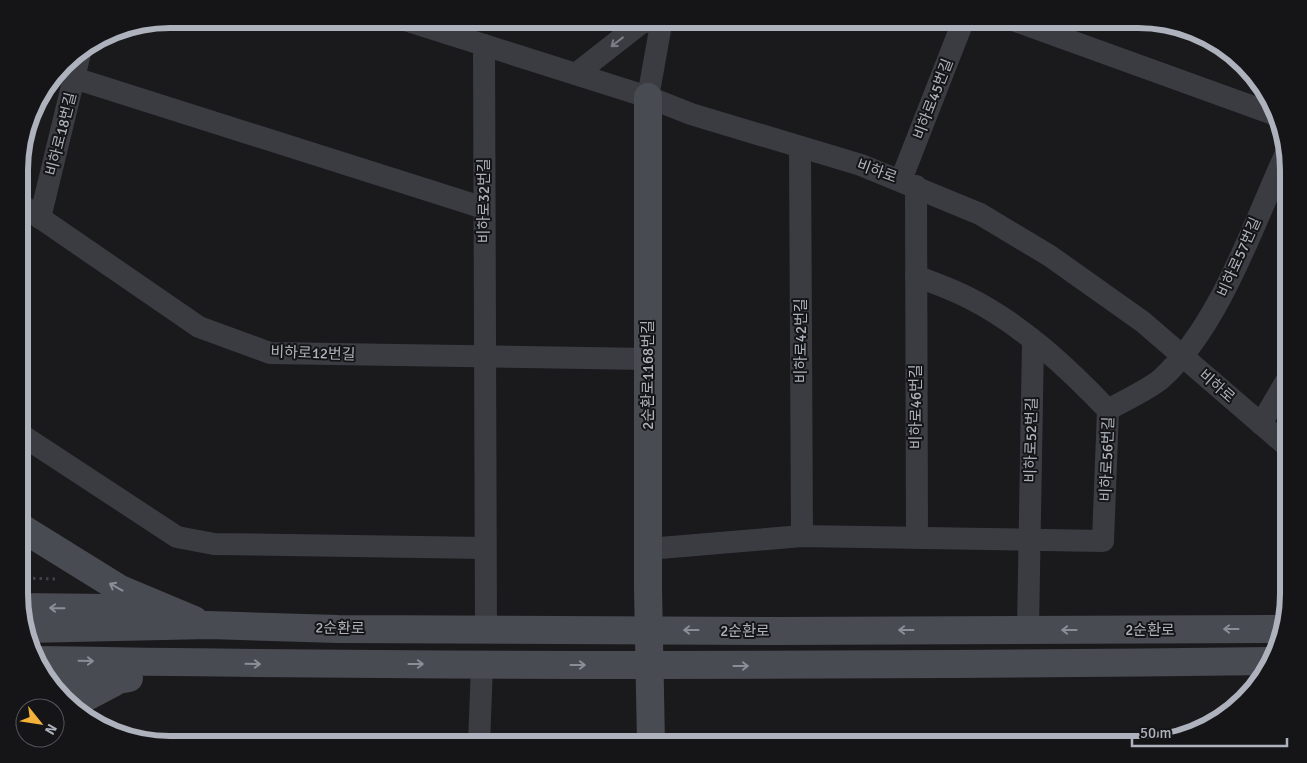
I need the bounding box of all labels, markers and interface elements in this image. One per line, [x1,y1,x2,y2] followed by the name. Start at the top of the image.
[611,37,624,48] one-way arrow
[909,56,957,142] street label: 비하로45번길
[42,90,80,178] street label: 비하로18번길
[854,155,900,187] street label: 비하로
[475,158,493,244] street label: 비하로32번길
[1213,214,1265,300] street label: 비하로57번길
[792,298,810,384] street label: 비하로42번길
[639,320,657,430] street label: 2순환로1168번길
[270,343,356,363] street label: 비하로12번길
[907,364,925,450] street label: 비하로46번길
[1195,366,1239,406] street label: 비하로
[1021,397,1041,483] street label: 비하로52번길
[1097,416,1117,502] street label: 비하로56번길
[108,582,123,592] one-way arrow
[49,603,66,613] one-way arrow
[315,619,365,637] street label: 2순환로
[1125,621,1175,639] street label: 2순환로
[720,622,770,640] street label: 2순환로
[1224,624,1240,634] one-way arrow
[684,625,700,635] one-way arrow
[899,625,915,635] one-way arrow
[1061,625,1078,635] one-way arrow
[78,656,94,666] one-way arrow
[244,659,261,669] one-way arrow
[407,659,423,669] one-way arrow
[570,660,586,670] one-way arrow
[732,661,748,671] one-way arrow
[15,698,65,748] north arrow
[1132,716,1287,748] scale bar
[41,721,61,738] text: N
[1140,724,1171,742] text: 50 m

